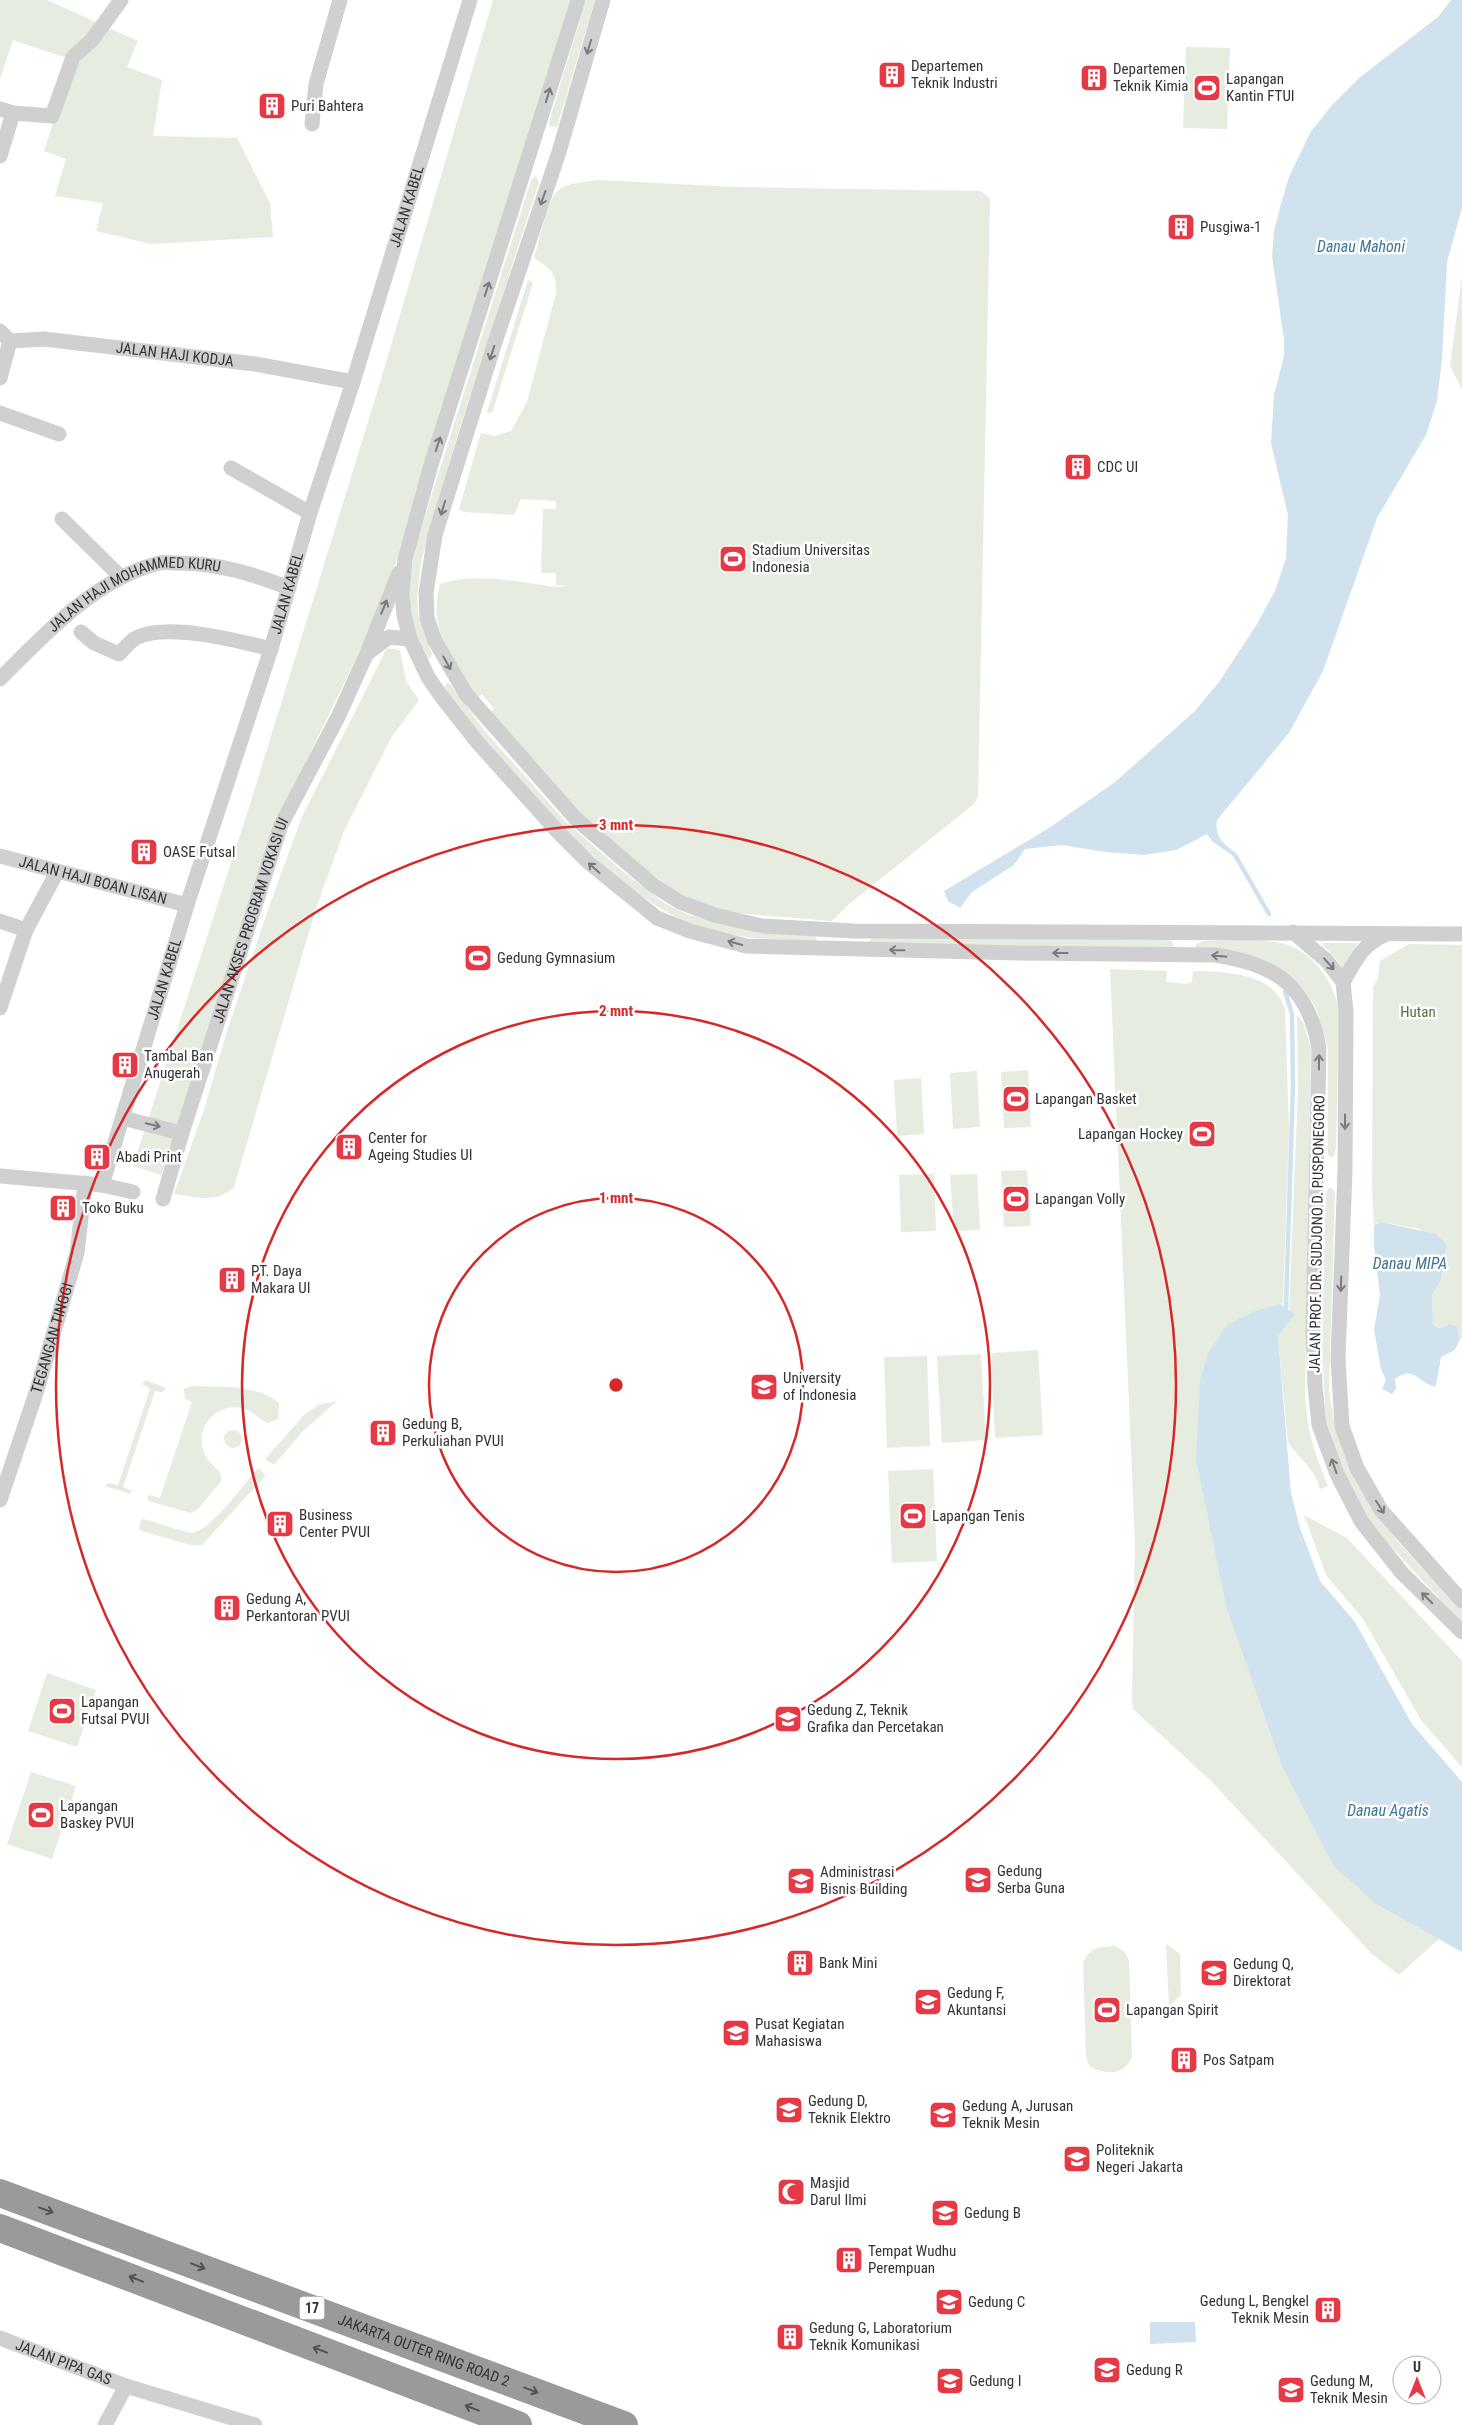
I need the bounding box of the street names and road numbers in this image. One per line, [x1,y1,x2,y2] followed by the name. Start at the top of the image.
[386,164,428,249] street label: JALAN KABEL
[115,339,235,370] street label: JALAN HAJI KODJA
[267,550,307,636] street label: JALAN KABEL
[44,553,222,636] street label: JALAN HAJI MOHAMMED KURU
[209,814,292,1025] street label: JALAN AKSES PROGRAM VOKASI UI
[17,852,169,908] street label: JALAN HAJI BOAN LISAN
[144,936,185,1022] street label: JALAN KABEL
[1306,1095,1328,1373] street label: JALAN PROF. DR. SUDJONO D. PUSPONEGORO
[27,1281,77,1396] street label: TEGANGAN TINGGI
[300,2296,324,2320] road number: 17
[335,2310,512,2391] street label: JAKARTA OUTER RING ROAD 2
[13,2336,114,2389] street label: JALAN PIPA GAS

